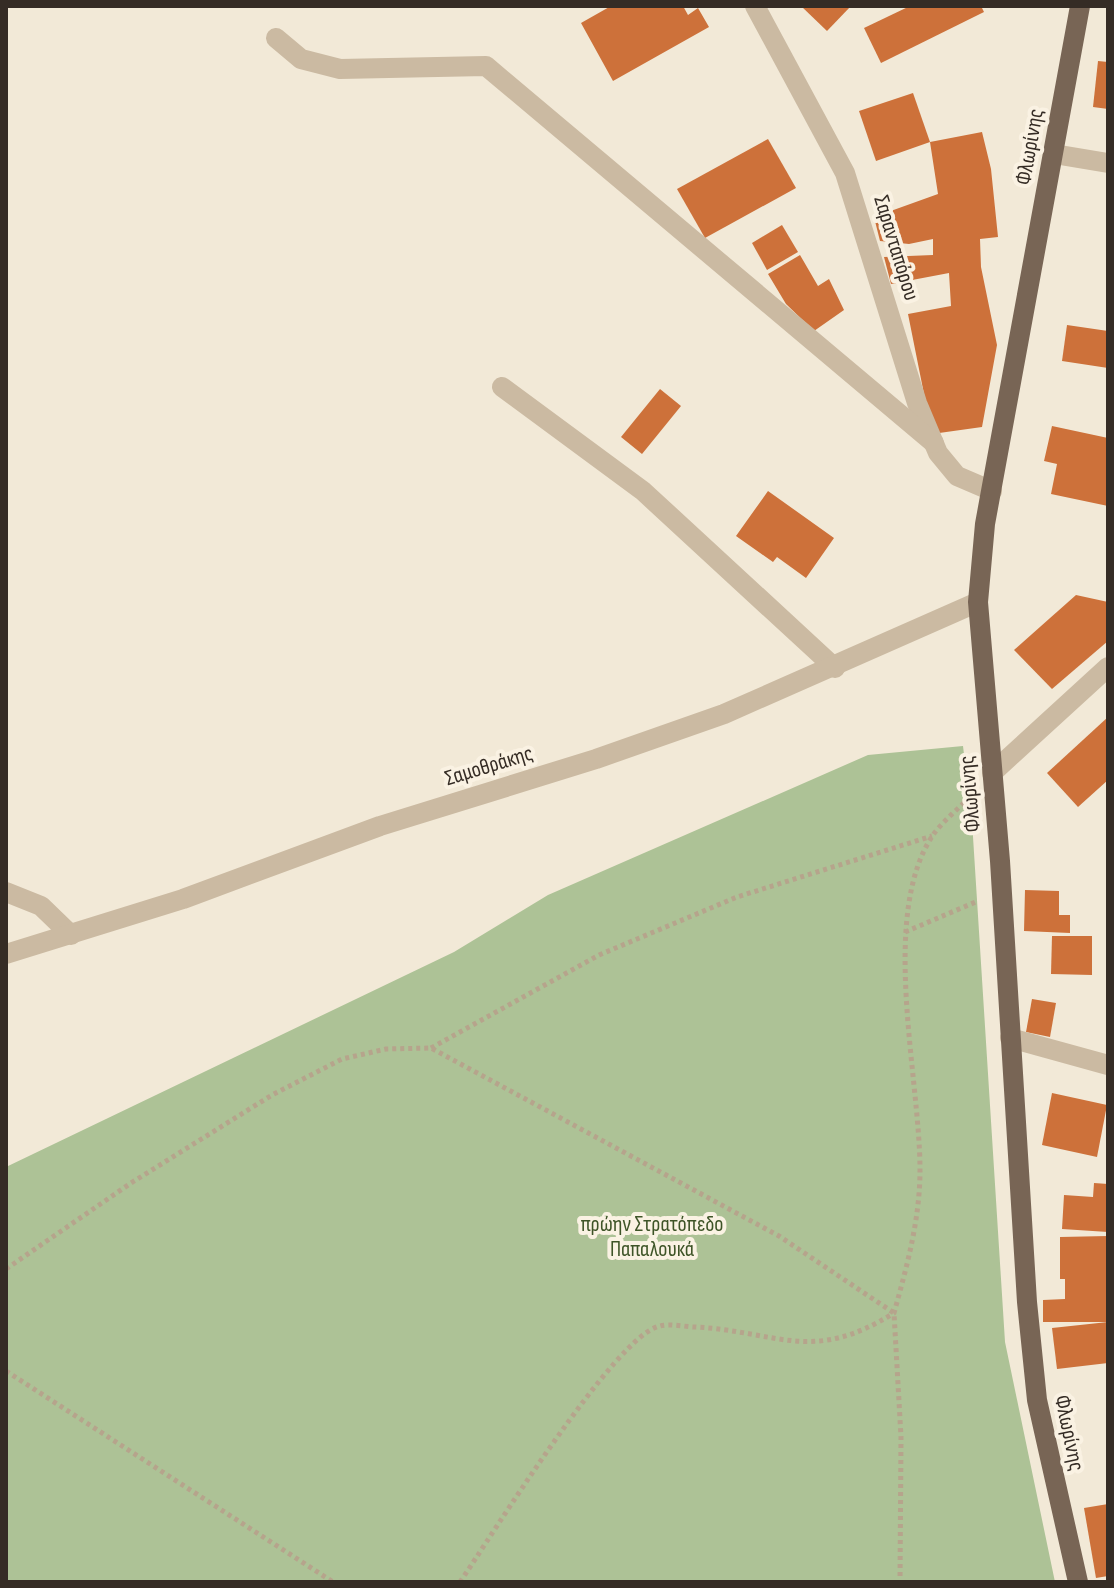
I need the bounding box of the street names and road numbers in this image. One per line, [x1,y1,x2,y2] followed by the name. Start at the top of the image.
[1010,107,1050,187] street label: Φλωρίνης
[867,192,925,304] street label: Σαρανταπόρου
[442,740,536,792] street label: Σαμοθράκης
[953,755,987,833] street label: Φλωρίνης
[1048,1393,1090,1473] street label: Φλωρίνης

